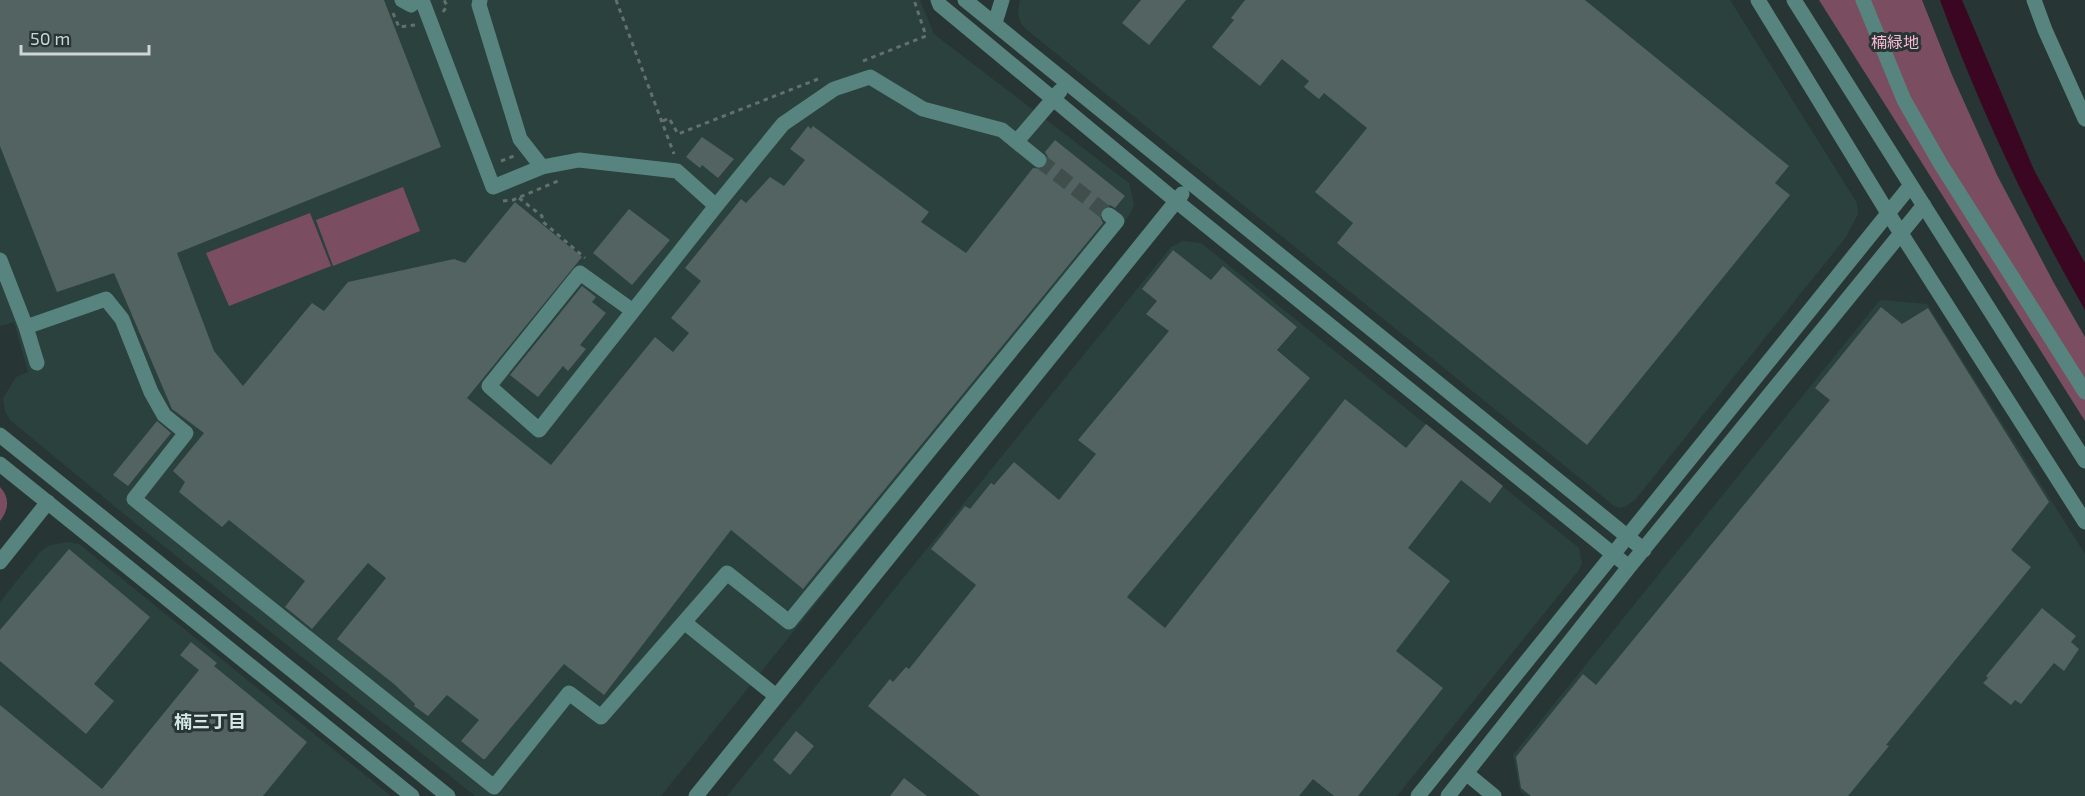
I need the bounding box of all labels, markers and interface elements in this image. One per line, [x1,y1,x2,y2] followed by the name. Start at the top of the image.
[21,18,148,56] scale bar
[30,27,70,49] text: 50 m
[1871,32,1919,51] park label: 楠緑地
[174,710,246,732] district label: 楠三丁目

